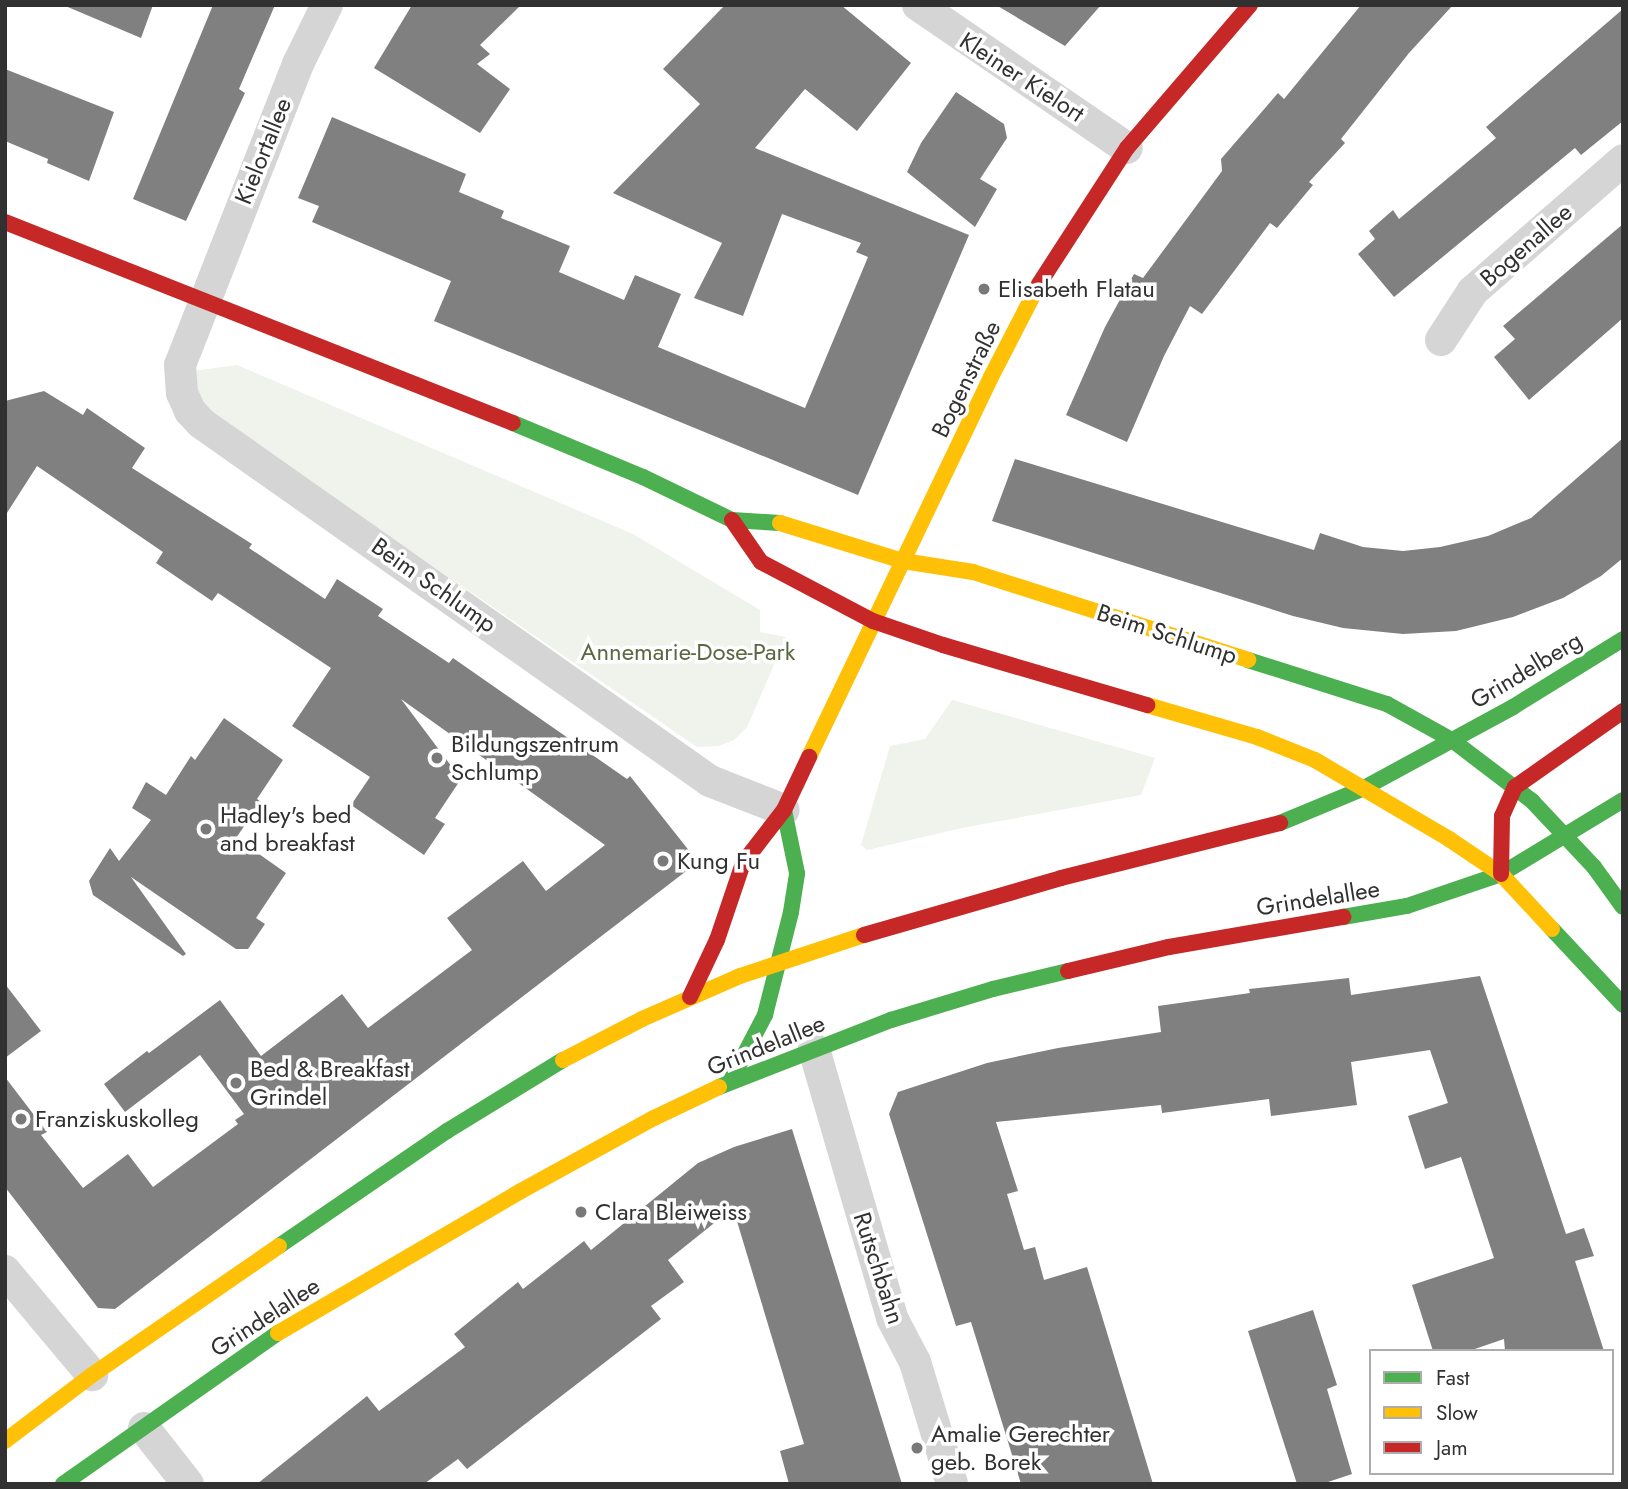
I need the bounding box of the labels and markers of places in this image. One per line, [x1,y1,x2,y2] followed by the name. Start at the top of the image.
[998,275,1155,303] place label: Elisabeth Flatau
[976,281,992,297] marker: Elisabeth Flatau
[451,730,619,786] place label: Bildungszentrum Schlump
[429,750,445,766] marker: Bildungszentrum Schlump
[220,801,355,857] place label: Hadley's bed and breakfast
[198,821,214,837] marker: Hadley's bed and breakfast
[677,847,760,875] place label: Kung Fu
[655,853,671,869] marker: Kung Fu
[250,1055,410,1111] place label: Bed & Breakfast Grindel
[228,1075,244,1091] marker: Bed & Breakfast Grindel
[35,1105,199,1133] place label: Franziskuskolleg
[13,1111,29,1127] marker: Franziskuskolleg
[595,1198,747,1226] place label: Clara Bleiweiss
[573,1204,589,1220] marker: Clara Bleiweiss
[931,1420,1110,1476] place label: Amalie Gerechter geb. Borek
[909,1440,925,1456] marker: Amalie Gerechter geb. Borek

